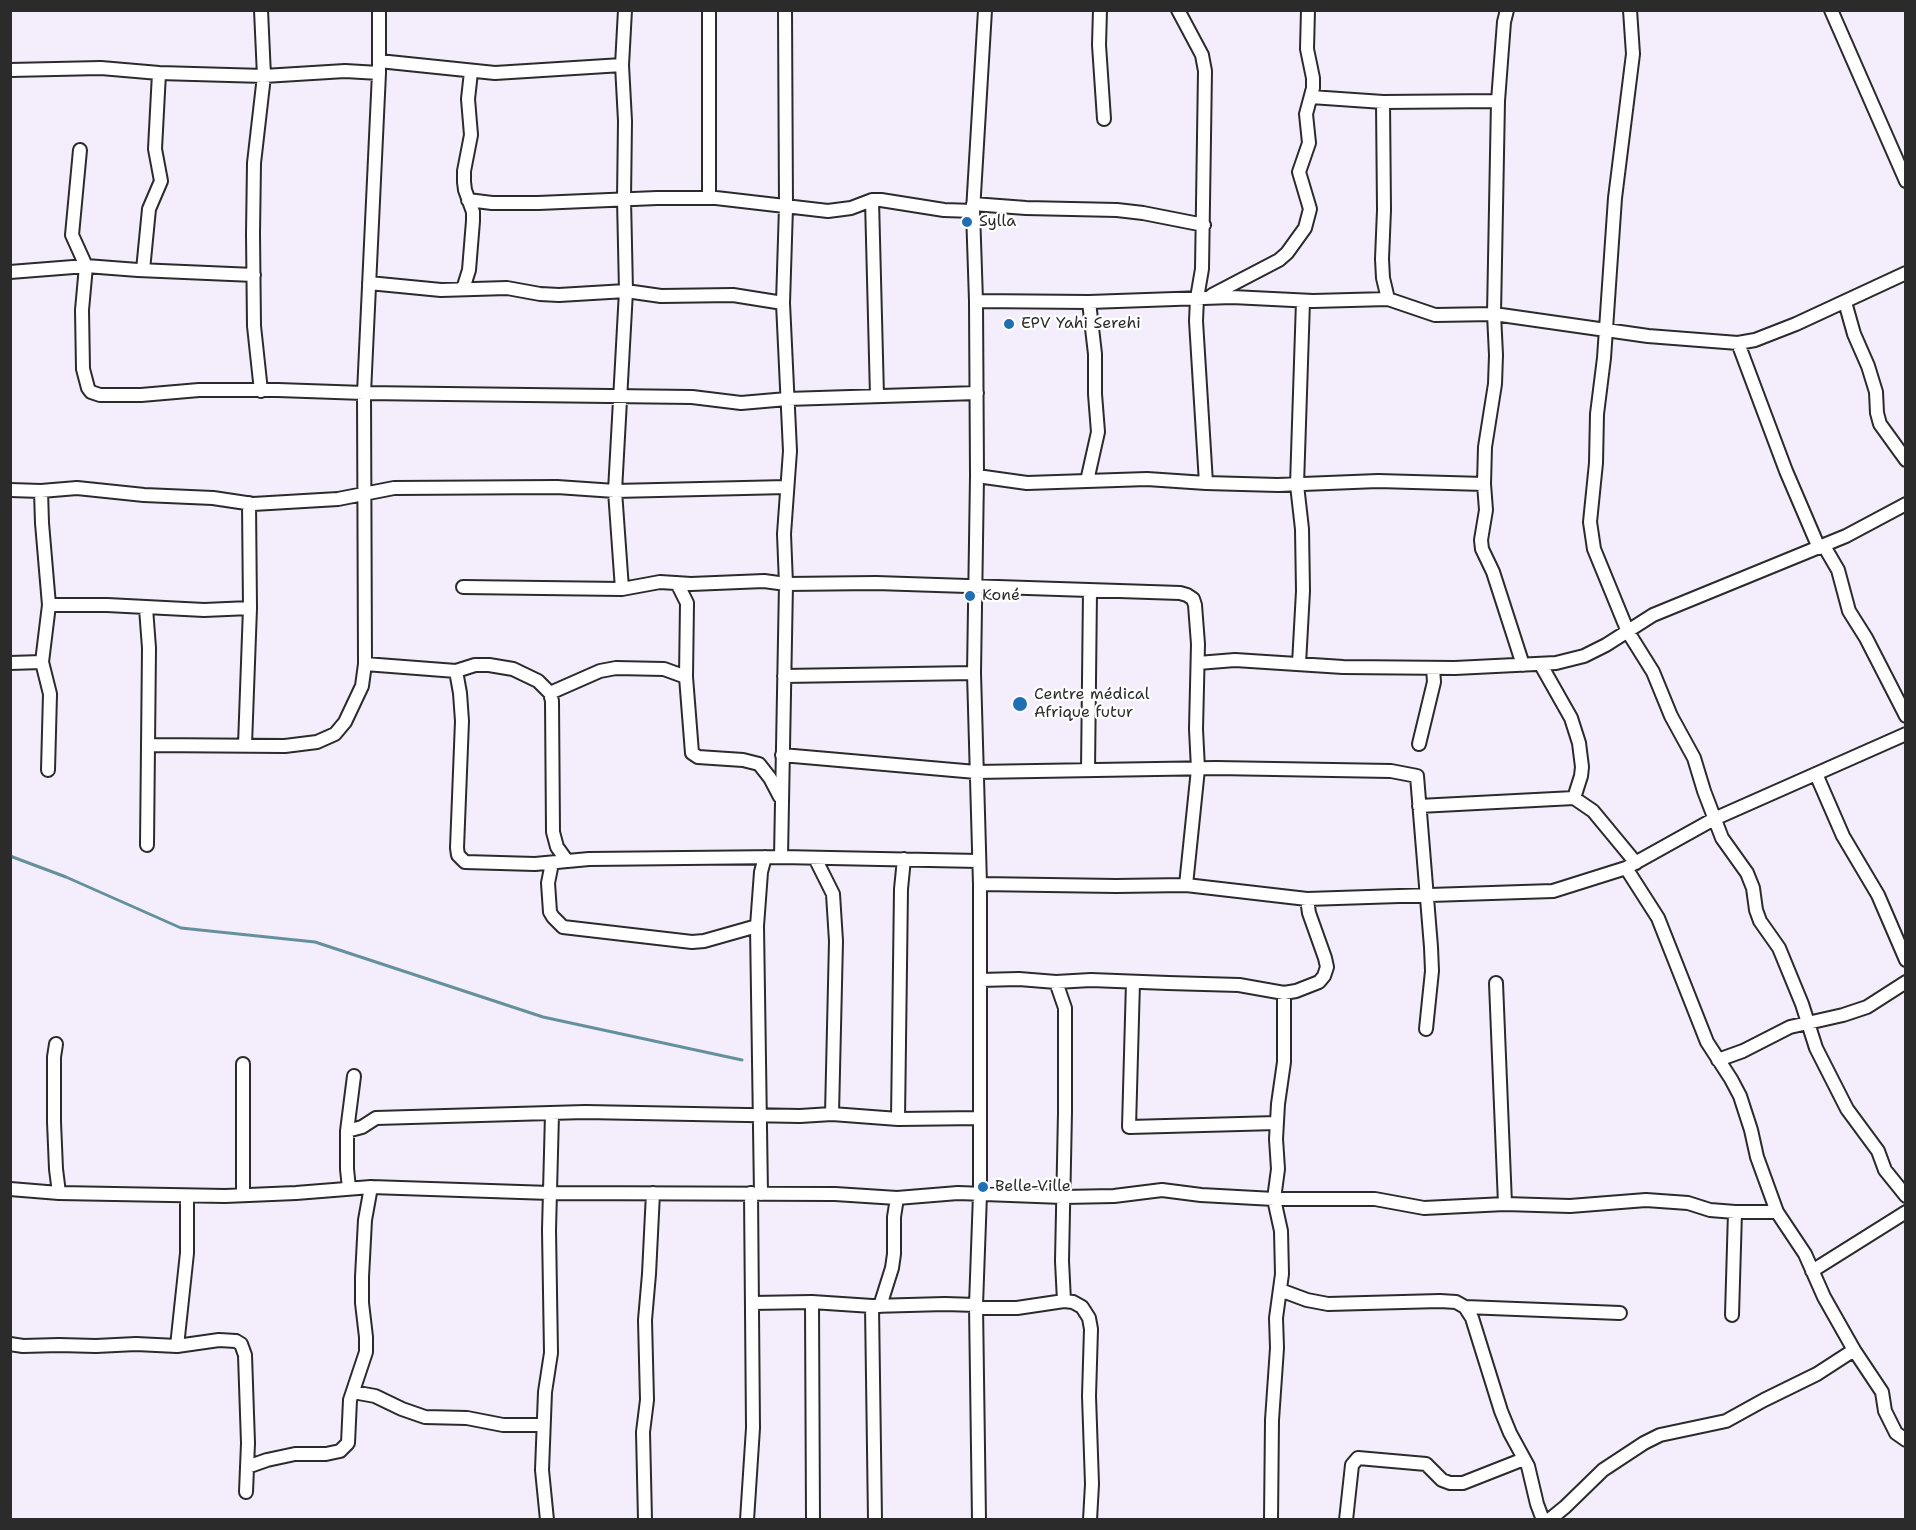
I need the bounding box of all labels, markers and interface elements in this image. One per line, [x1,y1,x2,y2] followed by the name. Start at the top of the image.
[979,212,1016,232] place label: Sylla
[960,215,974,229] marker: Sylla
[1021,314,1141,334] place label: EPV Yahi Serehi
[1002,317,1016,331] marker: EPV Yahi Serehi
[982,586,1020,606] place label: Koné
[963,589,977,603] marker: Koné
[1034,685,1149,723] place label: Centre médical Afrique futur
[1011,695,1029,713] marker: Centre médical Afrique futur
[995,1177,1071,1197] place label: Belle-Ville
[976,1180,990,1194] marker: Belle-Ville

